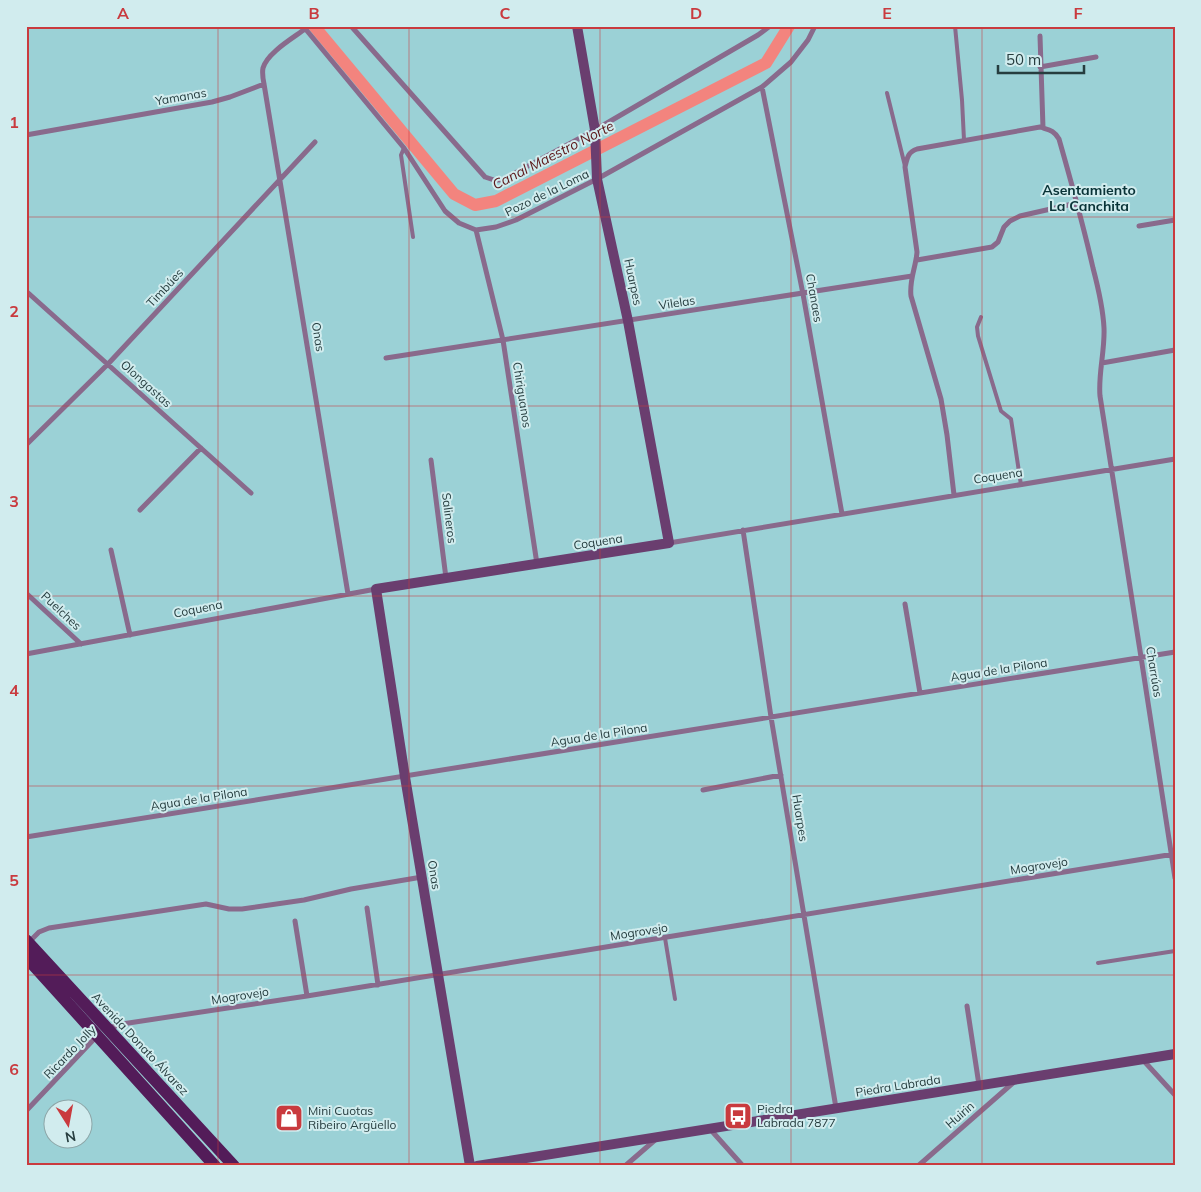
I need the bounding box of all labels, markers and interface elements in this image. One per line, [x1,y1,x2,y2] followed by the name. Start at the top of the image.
[117,3,129,23] text: A
[308,3,320,23] text: B
[500,3,511,23] text: C
[690,3,702,23] text: D
[882,3,892,23] text: E
[1073,3,1083,23] text: F
[998,42,1085,74] scale bar
[1006,50,1041,69] text: 50 m
[153,85,208,109] street label: Yamanas
[9,112,19,132] text: 1
[489,116,617,193] water label: Canal Maestro Norte
[502,166,591,219] street label: Pozo de la Loma
[1042,181,1136,215] district label: Asentamiento La Canchita
[621,257,646,307] street label: Huarpes
[143,265,186,310] street label: Timbúes
[803,272,826,323] street label: Chanaes
[658,292,696,313] street label: Vilelas
[9,301,19,321] text: 2
[309,321,328,353] street label: Onas
[118,357,175,411] street label: Olongastas
[510,361,535,429] street label: Chiriguanos
[972,464,1024,487] street label: Coquena
[9,491,19,511] text: 3
[439,492,460,544] street label: Salineros
[572,530,624,553] street label: Coquena
[38,588,85,633] street label: Puelches
[172,596,224,621] street label: Coquena
[1143,645,1166,698] street label: Charrúas
[949,654,1048,685] street label: Agua de la Pilona
[9,680,19,700] text: 4
[549,719,648,750] street label: Agua de la Pilona
[149,783,248,814] street label: Agua de la Pilona
[789,793,812,843] street label: Huarpes
[1009,854,1069,877] street label: Mogrovejo
[425,859,444,891] street label: Onas
[9,870,19,890] text: 5
[609,920,669,943] street label: Mogrovejo
[210,984,270,1007] street label: Mogrovejo
[89,989,192,1098] street label: Avenida Donato Álvarez
[40,1021,99,1082] street label: Ricardo Jolly
[9,1059,19,1079] text: 6
[854,1071,942,1100] street label: Piedra Labrada
[942,1098,977,1131] street label: Huirin
[42,1100,92,1150] north arrow
[723,1101,753,1131] bus stop icon: Piedra Labrada 7877
[757,1101,836,1130] place label: Piedra Labrada 7877
[274,1103,304,1133] shop icon: Mini Cuotas Ribeiro Argüello
[308,1103,397,1132] place label: Mini Cuotas Ribeiro Argüello
[64,1127,77,1147] text: N

